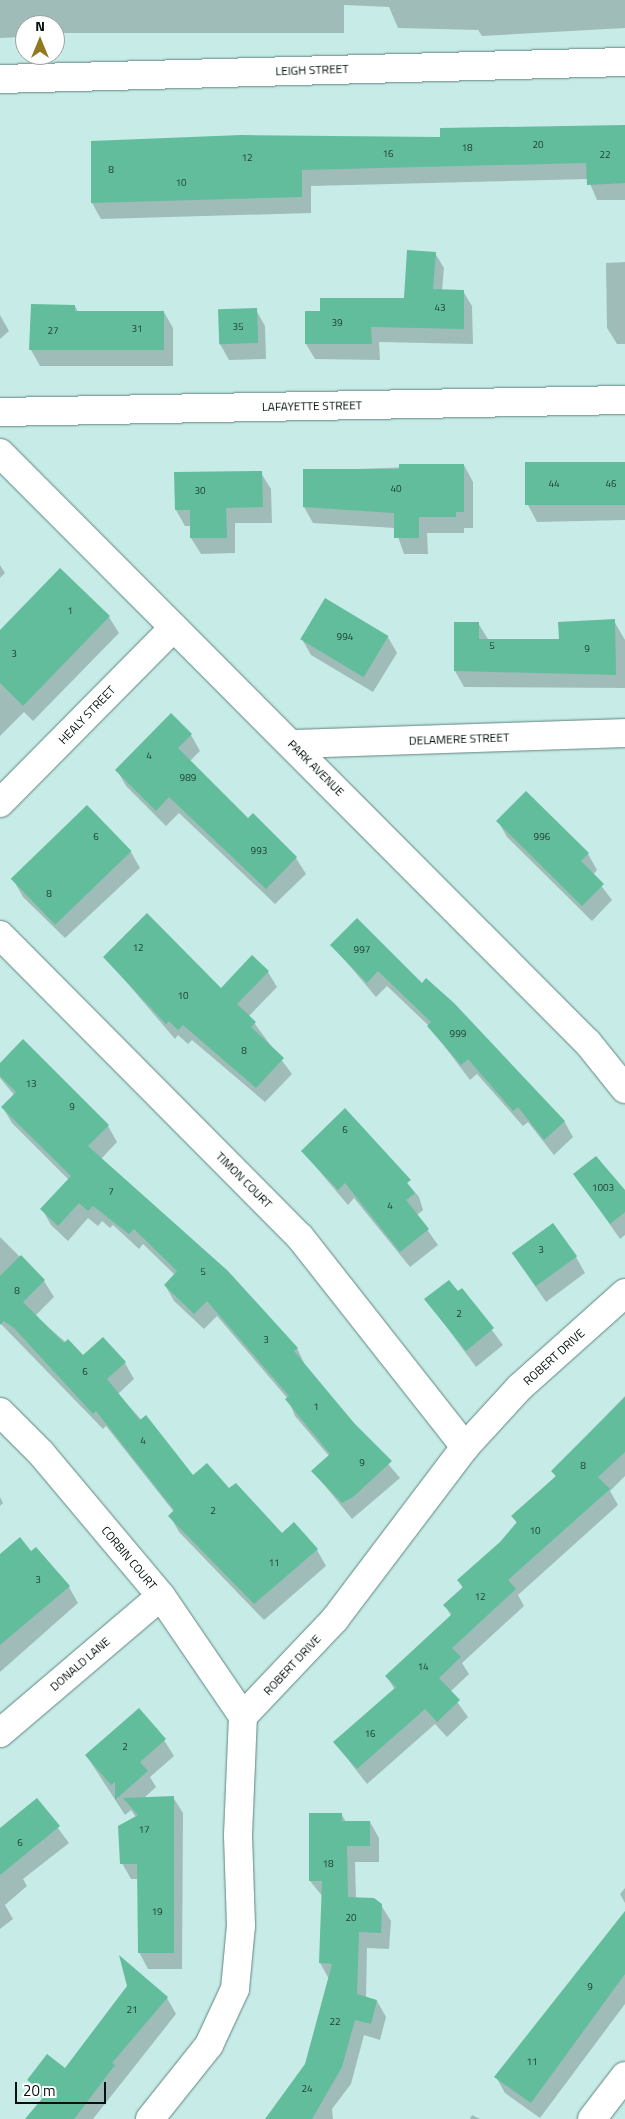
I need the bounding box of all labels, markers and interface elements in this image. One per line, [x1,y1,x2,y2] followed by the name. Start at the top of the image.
[15,15,65,65] north arrow
[35,15,45,36] text: N
[275,62,349,78] street label: LEIGH STREET
[532,139,544,151] house number: 20
[461,142,473,154] house number: 18
[382,148,394,160] house number: 16
[599,149,611,161] house number: 22
[241,152,253,164] house number: 12
[108,164,114,176] house number: 8
[175,177,187,189] house number: 10
[434,302,446,314] house number: 43
[331,317,343,329] house number: 39
[232,321,244,333] house number: 35
[131,323,143,335] house number: 31
[47,325,59,337] house number: 27
[262,398,362,414] street label: LAFAYETTE STREET
[548,478,560,490] house number: 44
[605,478,617,490] house number: 46
[390,483,402,495] house number: 40
[194,485,206,497] house number: 30
[67,605,73,617] house number: 1
[337,631,353,643] house number: 994
[489,640,495,652] house number: 5
[584,643,590,655] house number: 9
[11,648,17,660] house number: 3
[56,683,118,747] street label: HEALY STREET
[409,730,509,748] street label: DELAMERE STREET
[285,737,347,799] street label: PARK AVENUE
[146,750,152,762] house number: 4
[180,772,196,784] house number: 989
[93,831,99,843] house number: 6
[534,831,550,843] house number: 996
[251,845,267,857] house number: 993
[46,888,52,900] house number: 8
[132,942,144,954] house number: 12
[354,944,370,956] house number: 997
[177,990,189,1002] house number: 10
[450,1028,466,1040] house number: 999
[241,1045,247,1057] house number: 8
[25,1078,37,1090] house number: 13
[69,1101,75,1113] house number: 9
[342,1124,348,1136] house number: 6
[213,1149,275,1211] street label: TIMON COURT
[592,1182,614,1194] house number: 1003
[108,1186,114,1198] house number: 7
[387,1200,393,1212] house number: 4
[538,1244,544,1256] house number: 3
[200,1266,206,1278] house number: 5
[14,1285,20,1297] house number: 8
[456,1308,462,1320] house number: 2
[520,1326,588,1388] street label: ROBERT DRIVE
[263,1334,269,1346] house number: 3
[82,1366,88,1378] house number: 6
[313,1401,319,1413] house number: 1
[140,1435,146,1447] house number: 4
[359,1457,365,1469] house number: 9
[580,1460,586,1472] house number: 8
[210,1505,216,1517] house number: 2
[98,1523,160,1593] street label: CORBIN COURT
[529,1525,541,1537] house number: 10
[268,1557,280,1569] house number: 11
[35,1574,41,1586] house number: 3
[474,1591,486,1603] house number: 12
[260,1632,324,1698] street label: ROBERT DRIVE
[47,1634,113,1694] street label: DONALD LANE
[417,1661,429,1673] house number: 14
[364,1728,376,1740] house number: 16
[122,1741,128,1753] house number: 2
[138,1824,150,1836] house number: 17
[17,1837,23,1849] house number: 6
[322,1858,334,1870] house number: 18
[151,1906,163,1918] house number: 19
[345,1912,357,1924] house number: 20
[587,1981,593,1993] house number: 9
[126,2004,138,2016] house number: 21
[329,2016,341,2028] house number: 22
[526,2056,538,2068] house number: 11
[18,2072,109,2104] scale bar
[23,2079,56,2102] text: 20 m
[301,2083,313,2095] house number: 24

